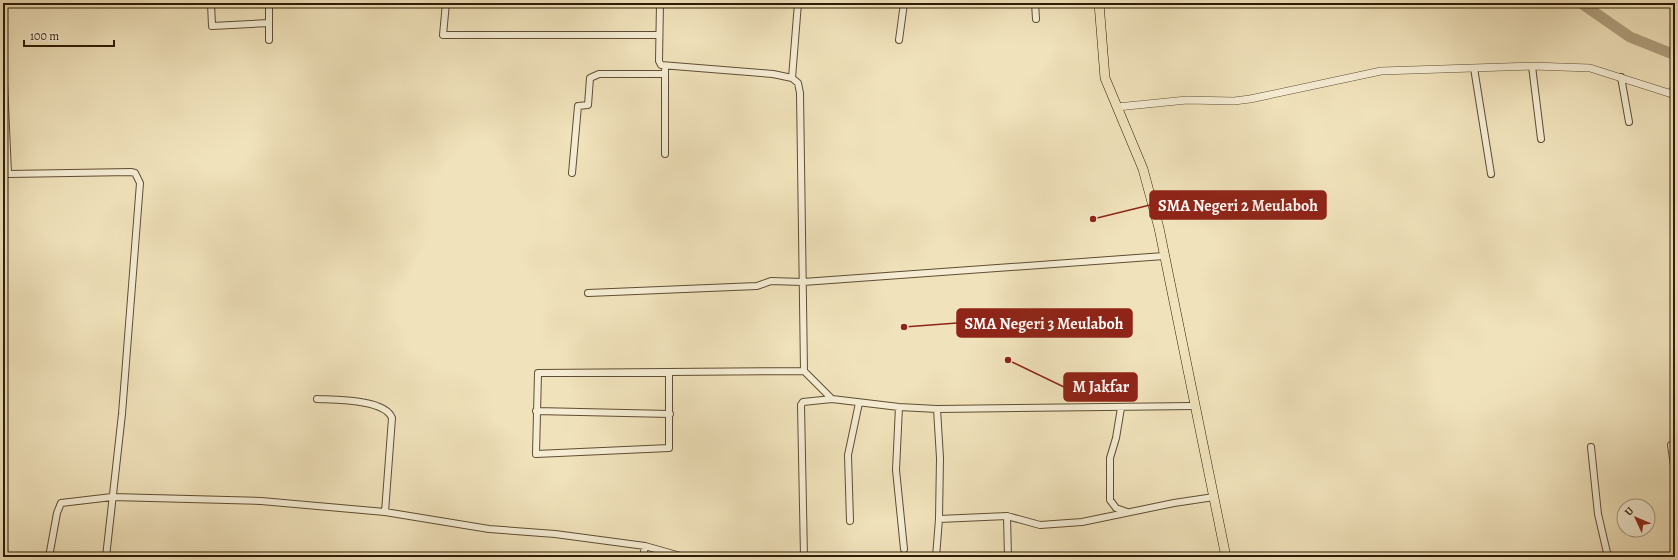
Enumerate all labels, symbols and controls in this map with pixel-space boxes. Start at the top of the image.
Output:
scale bar [24,22,114,48]
text: 100 m [30,28,59,44]
callout: SMA Negeri 2 Meulaboh [1150,191,1326,219]
text: SMA Negeri 2 Meulaboh [1158,195,1318,217]
callout: SMA Negeri 3 Meulaboh [957,309,1132,337]
text: SMA Negeri 3 Meulaboh [964,313,1124,335]
callout: M Jakfar [1064,373,1137,401]
text: M Jakfar [1073,376,1130,398]
north arrow [1616,498,1656,538]
text: U [1621,503,1638,519]

